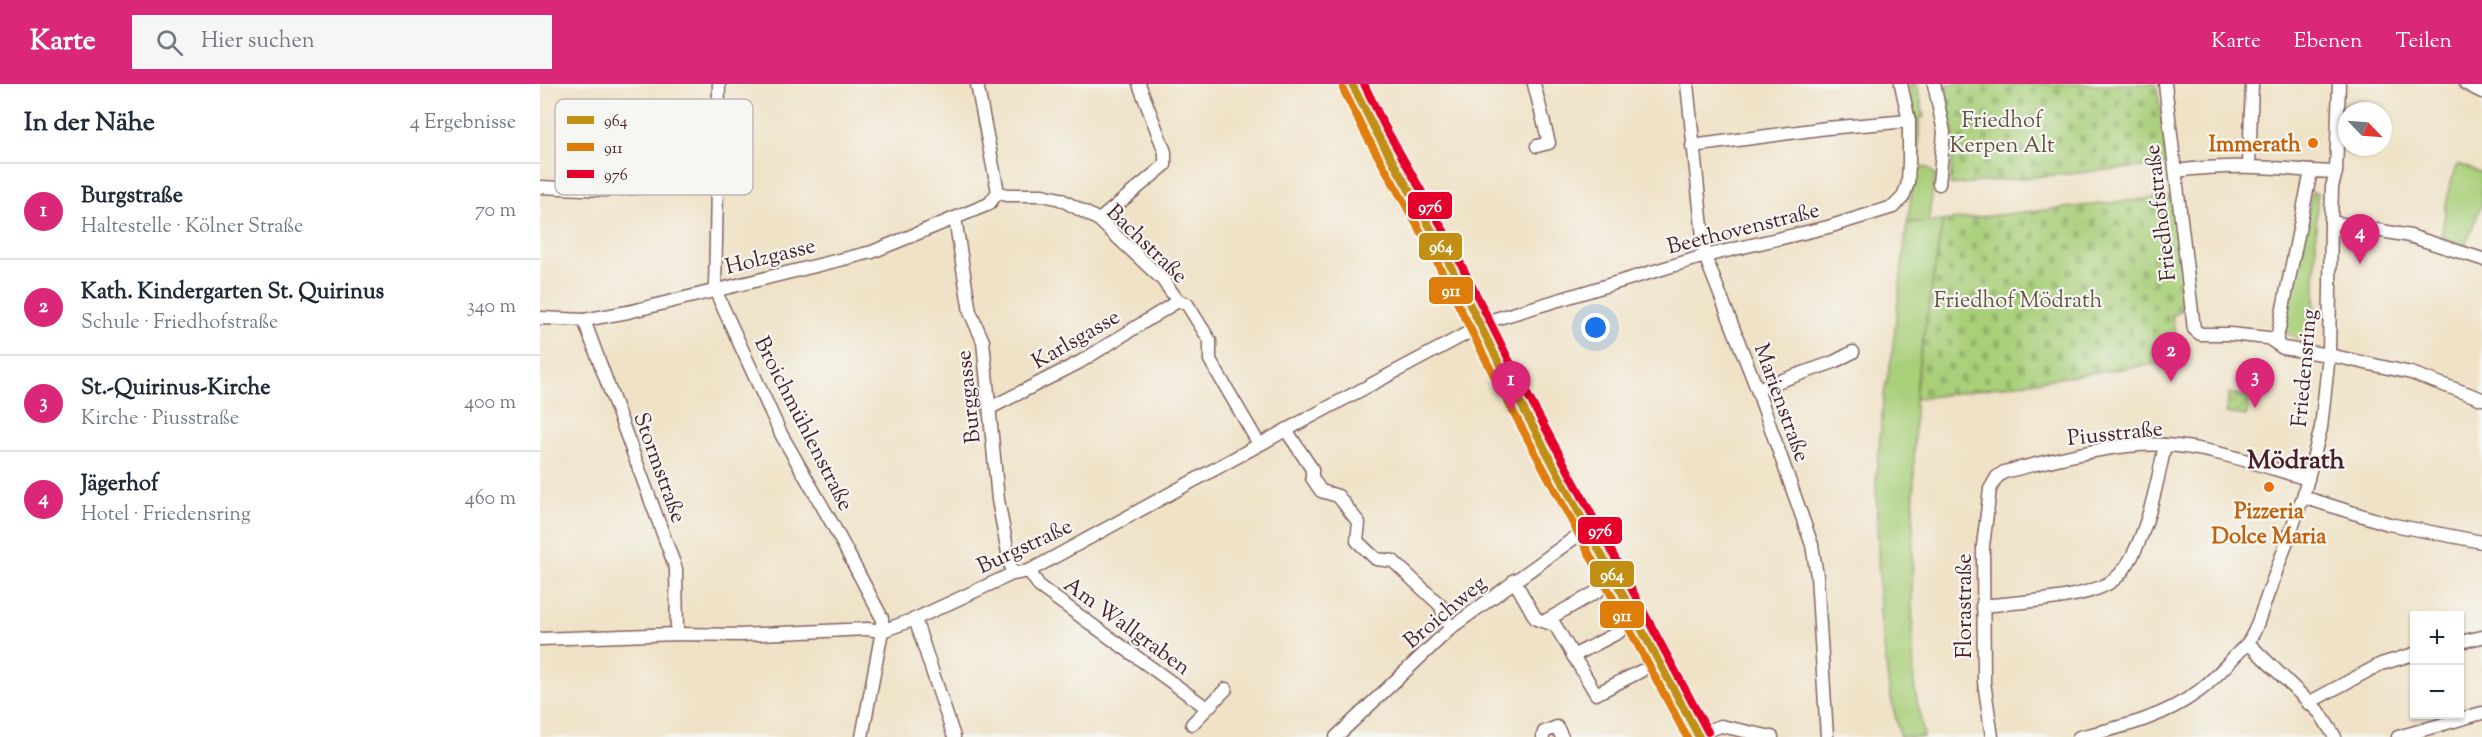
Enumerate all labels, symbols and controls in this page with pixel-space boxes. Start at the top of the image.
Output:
search box [132,15,552,69]
text: Karte [30,22,96,62]
icon: search [153,26,186,59]
text: Hier suchen [201,26,315,58]
text: Karte [2211,27,2261,57]
text: Ebenen [2294,27,2362,57]
text: Teilen [2395,27,2452,57]
legend [555,99,753,195]
north arrow [2338,102,2392,156]
text: In der Nähe [24,105,155,142]
park label: Friedhof Kerpen Alt [1950,106,2055,163]
text: 4 Ergebnisse [410,109,516,138]
text: 964 [604,111,628,134]
place label: Immerath [2209,130,2301,162]
marker: Immerath [2306,136,2320,150]
text: 911 [604,138,623,161]
street label: Friedhofstraße [2138,142,2186,283]
text: 976 [604,165,628,188]
text: Burgstraße [81,181,183,213]
line badge: 976 [1407,191,1453,220]
street label: Beethovenstraße [1664,195,1823,264]
text: 1 [40,197,47,226]
text: 70 m [475,197,516,226]
text: 976 [1418,197,1442,220]
street label: Bachstraße [1098,198,1194,292]
text: Haltestelle · Kölner Straße [81,213,303,242]
pin: 4 [2340,214,2380,264]
street label: Holzgasse [722,231,819,285]
line badge: 964 [1418,232,1463,261]
text: 964 [1429,237,1453,260]
line badge: 911 [1428,276,1474,305]
text: Kath. Kindergarten St. Quirinus [81,277,384,309]
text: 911 [1442,281,1461,304]
park label: Friedhof Mödrath [1934,286,2102,318]
text: 2 [39,293,48,322]
text: 340 m [467,293,516,322]
street label: Karlsgasse [1026,302,1127,379]
street label: Friedensring [2285,308,2327,429]
text: Schule · Friedhofstraße [81,309,278,338]
your location [1581,313,1610,342]
street label: Broichmühlenstraße [744,331,860,517]
pin: 2 [2152,332,2190,382]
street label: Marienstraße [1744,339,1816,467]
street label: Burggasse [949,348,991,445]
pin: 3 [2236,358,2274,408]
pin: 1 [1492,362,1530,411]
text: St.-Quirinus-Kirche [81,373,271,405]
text: 3 [39,389,48,418]
text: 400 m [464,389,516,418]
text: Kirche · Piusstraße [81,405,239,434]
street label: Stormstraße [623,408,693,528]
street label: Piusstraße [2066,414,2165,456]
district label: Mödrath [2247,443,2346,480]
text: Jägerhof [81,469,159,501]
marker: Pizzeria Dolce Maria [2262,480,2276,494]
text: 4 [38,485,49,514]
text: 460 m [465,485,516,514]
place label: Pizzeria Dolce Maria [2212,497,2327,554]
text: Hotel · Friedensring [81,501,251,530]
street label: Burgstraße [972,512,1078,584]
line badge: 976 [1577,516,1623,545]
text: 976 [1588,521,1612,544]
street label: Florastraße [1950,554,1982,658]
line badge: 964 [1589,560,1635,588]
text: 964 [1600,565,1624,588]
street label: Broichweg [1397,569,1495,658]
street label: Am Wallgraben [1056,570,1196,685]
line badge: 911 [1599,600,1645,629]
text: 911 [1613,606,1632,629]
map controls [2410,611,2464,719]
button: + [2410,611,2464,665]
button: − [2410,665,2464,719]

